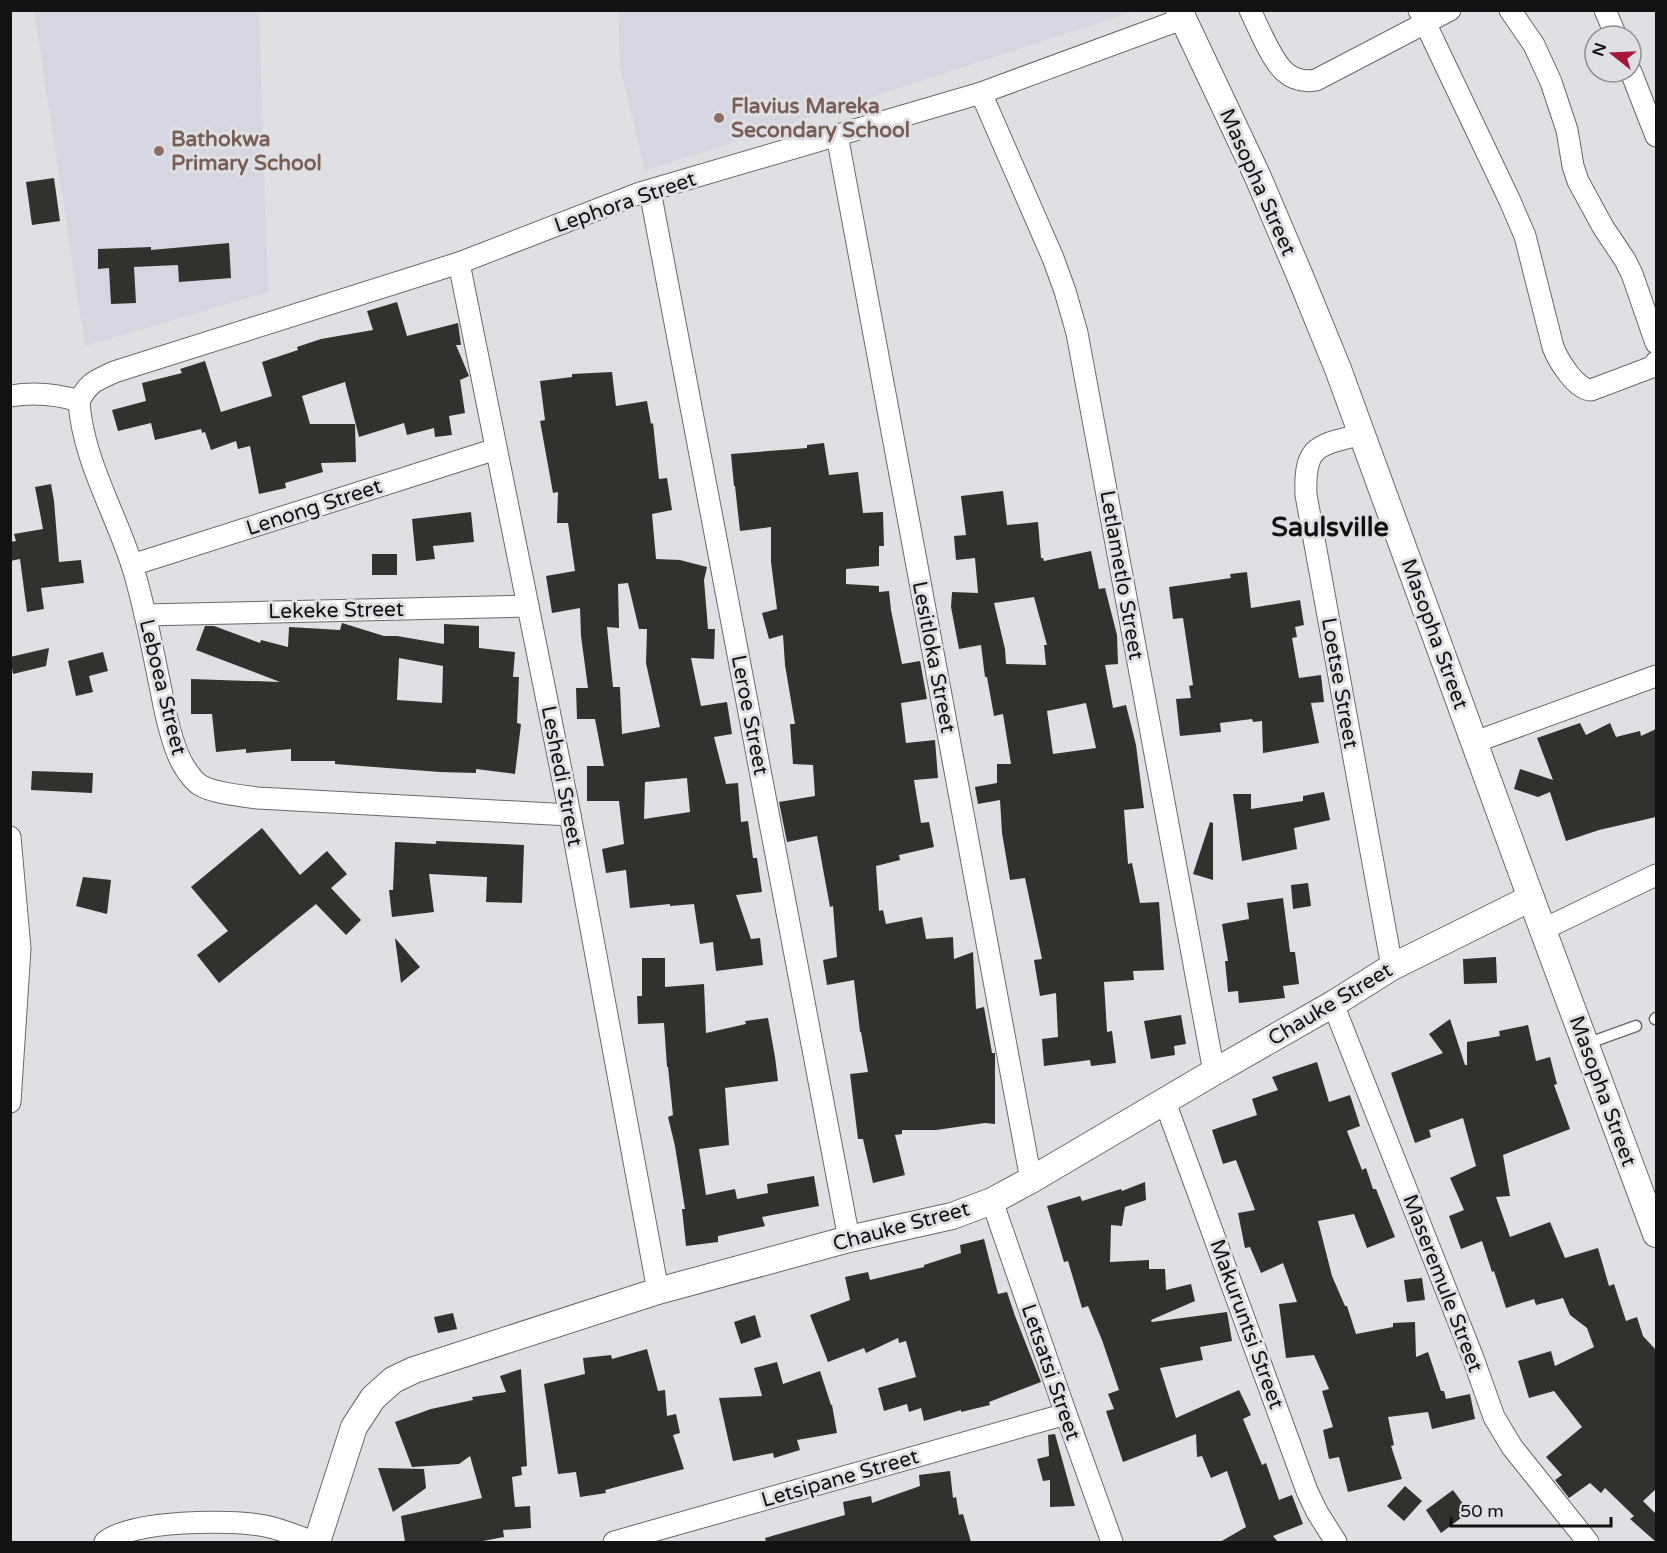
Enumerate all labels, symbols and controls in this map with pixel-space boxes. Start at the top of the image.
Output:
north arrow [1583,24,1643,84]
text: N [1588,40,1611,59]
place label: Flavius Mareka Secondary School [731,94,910,143]
street label: Masopha Street [1214,105,1301,260]
marker: Flavius Mareka Secondary School [712,111,726,125]
place label: Bathokwa Primary School [171,127,322,176]
marker: Bathokwa Primary School [152,144,166,158]
street label: Lephora Street [551,167,699,238]
street label: Lenong Street [243,474,385,541]
street label: Letlametlo Street [1094,488,1149,662]
district label: Saulsville [1271,511,1389,544]
street label: Masopha Street [1396,556,1473,713]
street label: Lesitloka Street [907,579,960,735]
street label: Lekeke Street [268,597,404,624]
street label: Loetse Street [1316,616,1363,750]
street label: Leboea Street [134,617,191,758]
street label: Leroe Street [726,653,773,777]
street label: Leshedi Street [536,704,587,849]
street label: Chauke Street [1264,958,1397,1051]
street label: Masopha Street [1564,1013,1641,1170]
street label: Maseremule Street [1397,1191,1488,1376]
street label: Chauke Street [830,1196,972,1257]
street label: Makuruntsi Street [1204,1236,1289,1412]
street label: Letsatsi Street [1016,1301,1086,1444]
street label: Letsipane Street [759,1444,922,1513]
scale bar [1451,1490,1612,1528]
text: 50 m [1460,1500,1504,1522]

